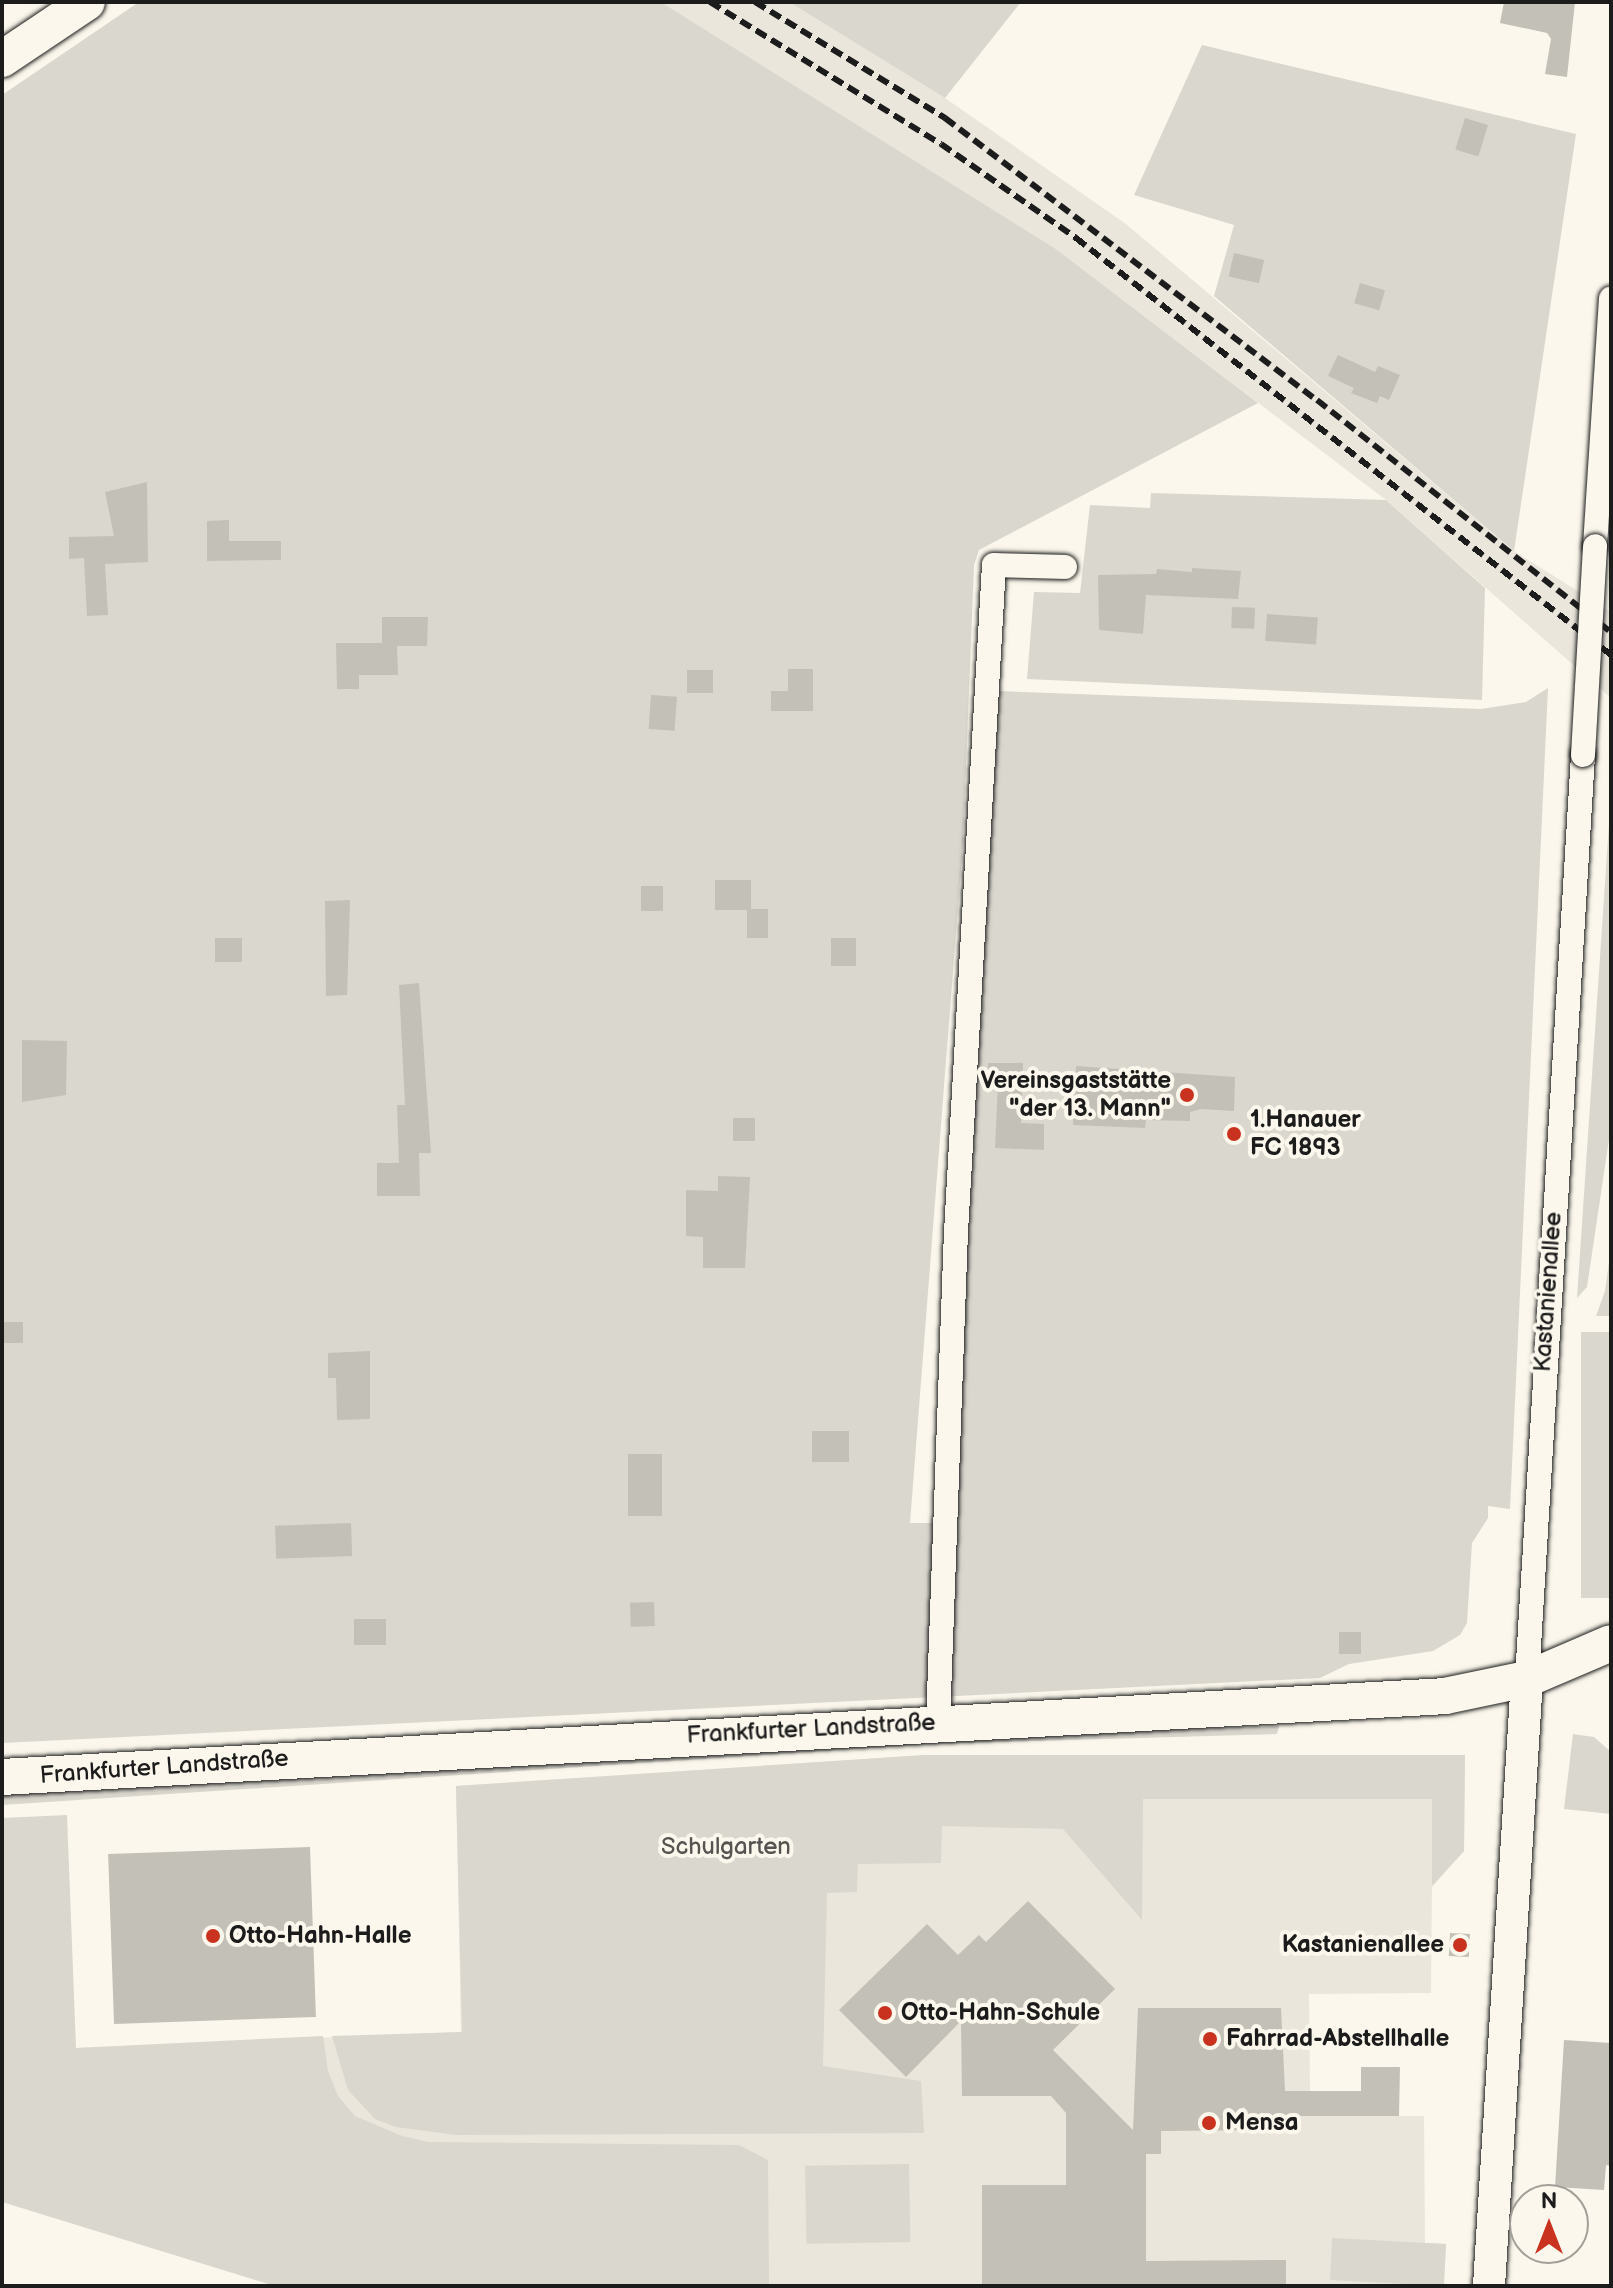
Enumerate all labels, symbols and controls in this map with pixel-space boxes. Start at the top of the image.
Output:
place label: Vereinsgaststätte "der 13. Mann" [980,1067,1171,1123]
marker: Vereinsgaststätte "der 13. Mann" [1178,1086,1196,1104]
place label: 1.Hanauer FC 1893 [1250,1106,1361,1162]
marker: 1.Hanauer FC 1893 [1225,1125,1243,1143]
street label: Kastanienallee [1528,1211,1568,1373]
street label: Frankfurter Landstraße [686,1708,936,1750]
street label: Frankfurter Landstraße [39,1744,289,1790]
park label: Schulgarten [661,1833,791,1861]
place label: Otto-Hahn-Halle [229,1922,411,1950]
marker: Otto-Hahn-Halle [204,1927,222,1945]
place label: Kastanienallee [1282,1931,1444,1959]
marker: Kastanienallee [1451,1936,1469,1954]
place label: Otto-Hahn-Schule [901,1999,1100,2027]
marker: Otto-Hahn-Schule [876,2004,894,2022]
place label: Fahrrad-Abstellhalle [1226,2025,1449,2053]
marker: Fahrrad-Abstellhalle [1201,2030,1219,2048]
place label: Mensa [1225,2109,1298,2137]
marker: Mensa [1200,2114,1218,2132]
north arrow [1509,2184,1589,2264]
text: N [1541,2188,1557,2215]

